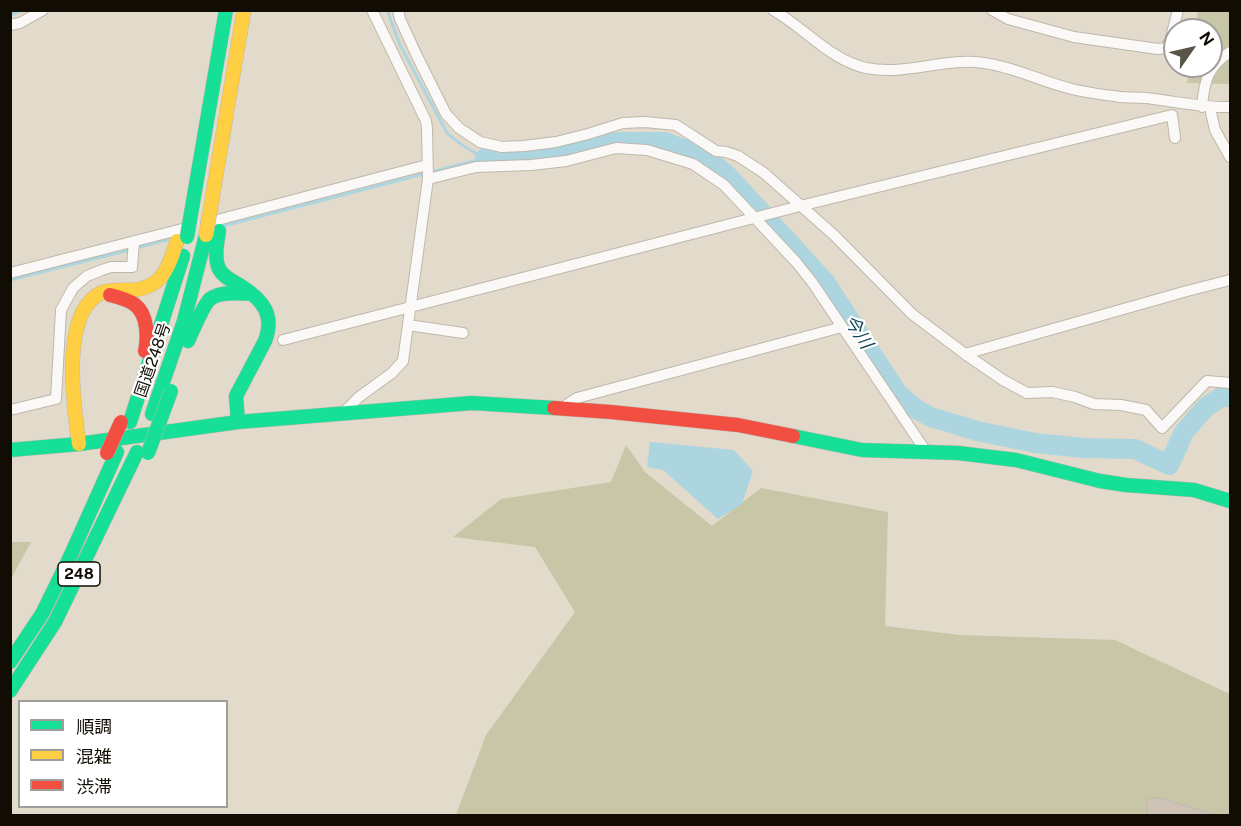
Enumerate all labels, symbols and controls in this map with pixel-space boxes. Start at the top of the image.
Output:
north arrow [1163,18,1223,78]
text: N [1195,28,1218,49]
water label: 今川 [839,311,877,353]
street label: 国道248号 [131,320,175,400]
road number: 248 [58,562,100,586]
legend [18,700,228,808]
text: 順調 [76,716,112,737]
text: 混雑 [76,746,112,767]
text: 渋滞 [76,776,112,797]

